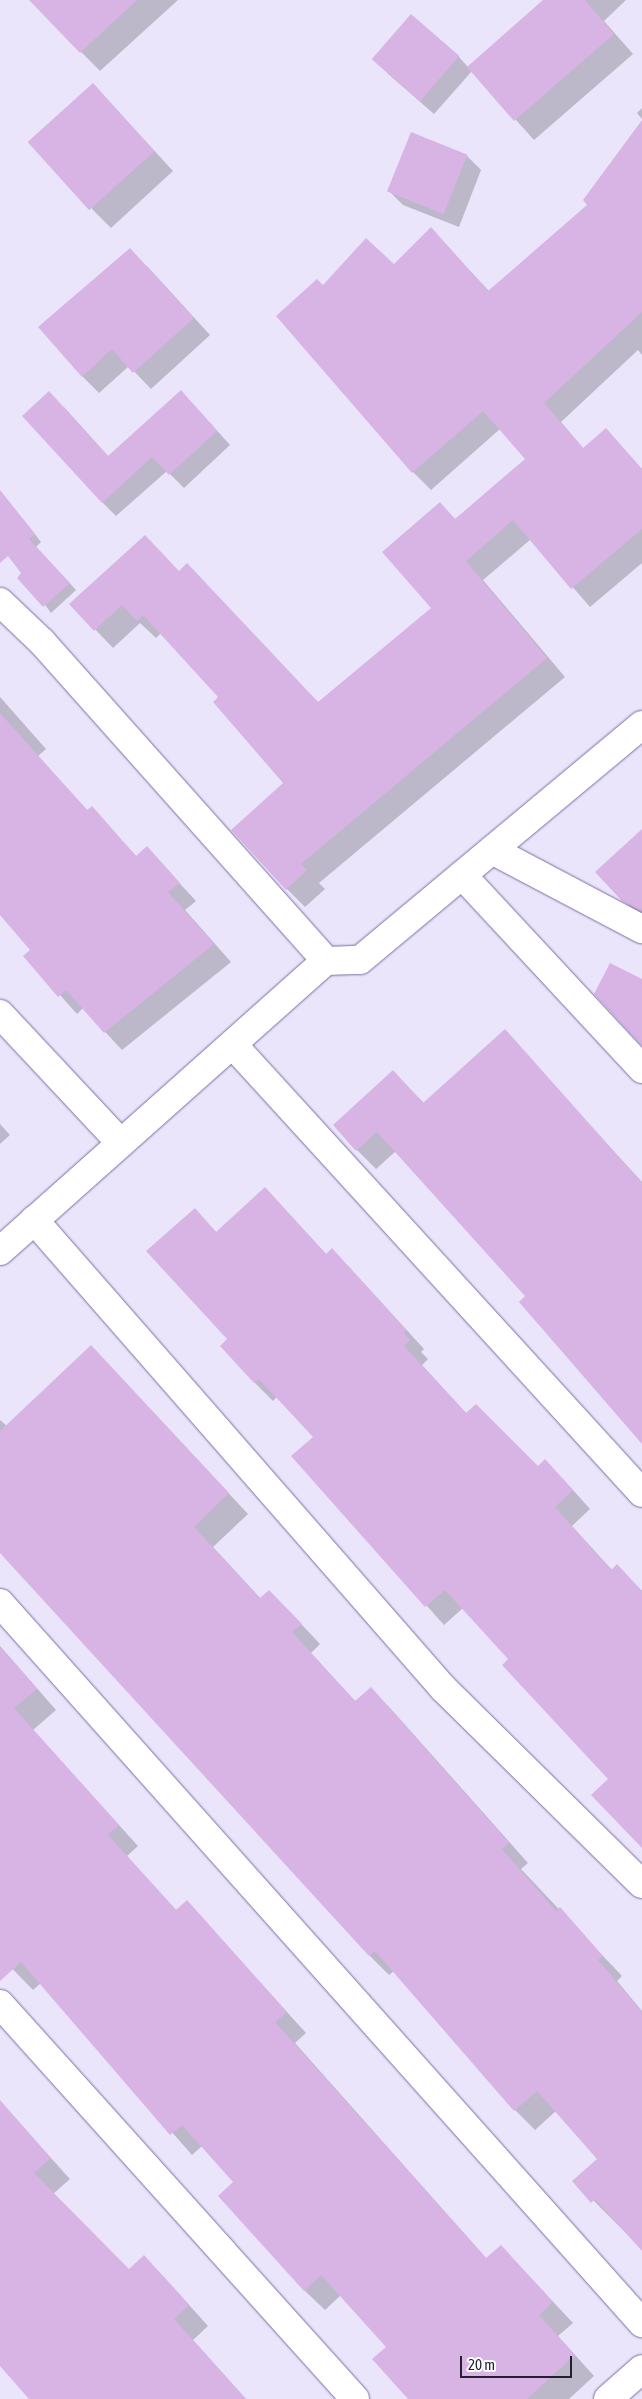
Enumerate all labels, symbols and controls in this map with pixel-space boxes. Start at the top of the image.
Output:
scale bar [462,2346,574,2378]
text: 20 m [468,2356,495,2373]

